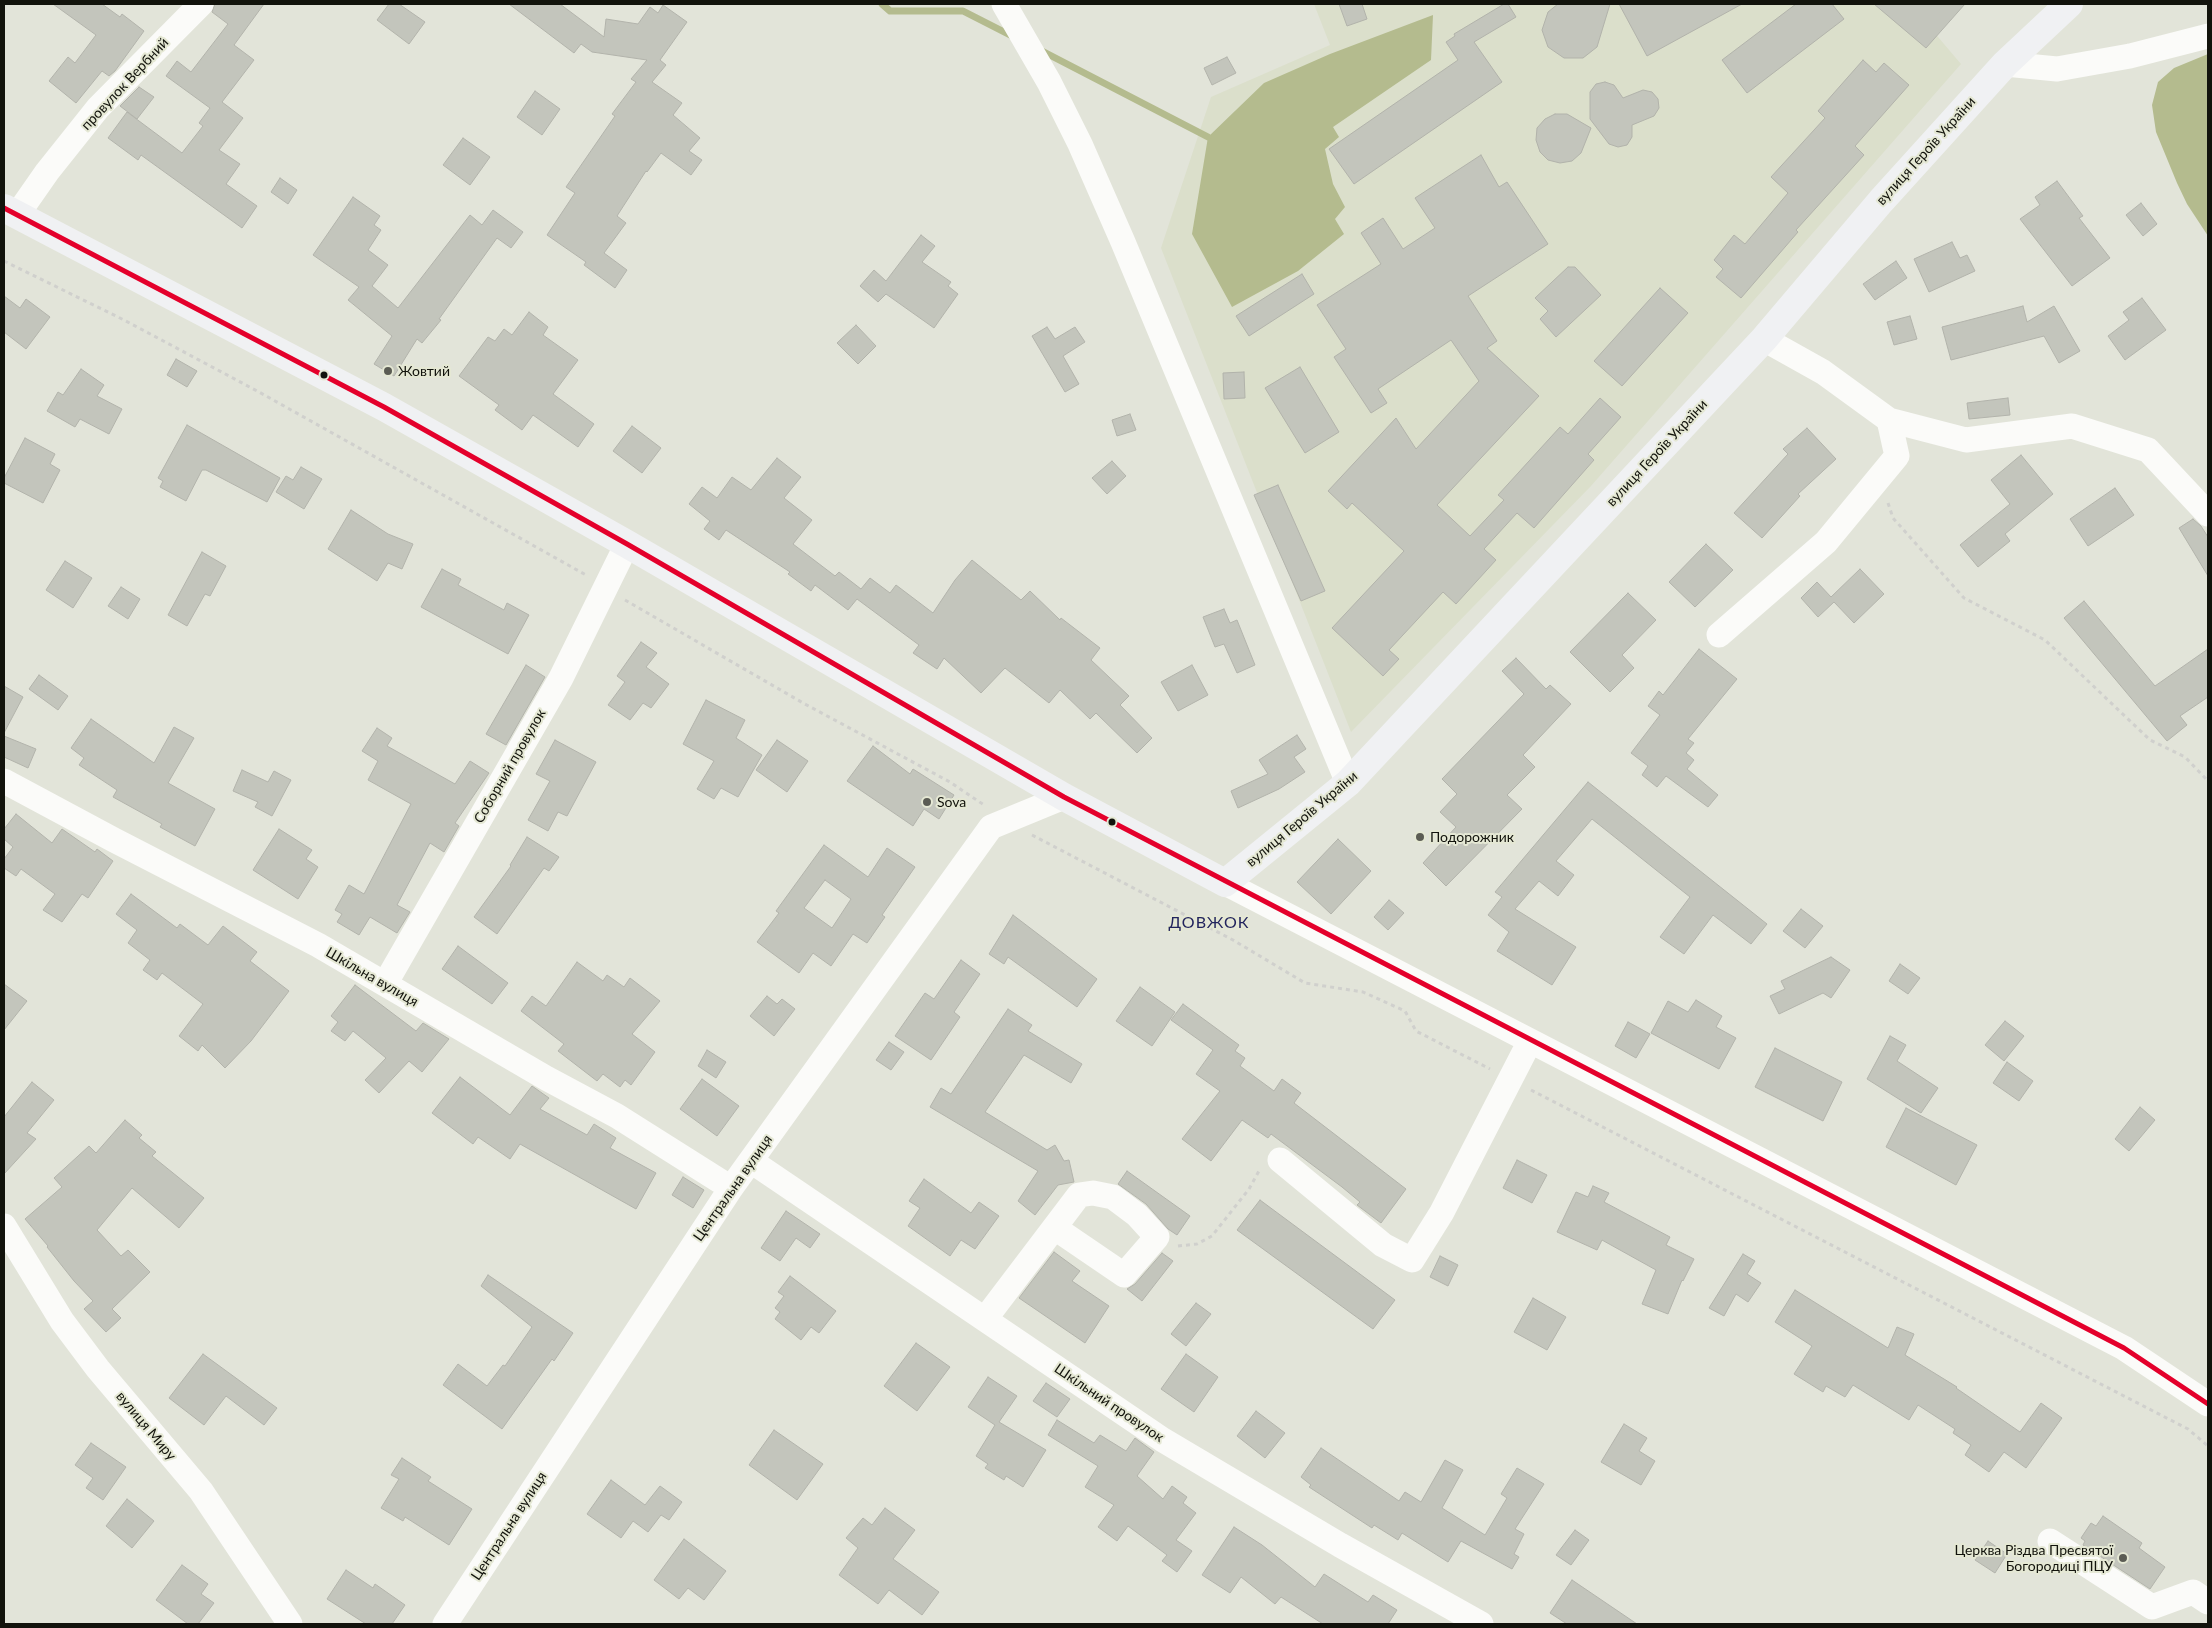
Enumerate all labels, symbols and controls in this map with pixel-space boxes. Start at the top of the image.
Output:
street label: провулок Вербний [78,34,172,134]
street label: вулиця Героїв України [1873,93,1979,209]
place label: Жовтий [398,363,450,379]
marker: Жовтий [382,365,394,377]
unlabelled marker [319,370,329,380]
street label: вулиця Героїв України [1603,396,1711,510]
street label: Соборний провулок [470,706,550,826]
street label: вулиця Героїв України [1243,768,1361,870]
place label: Sova [937,794,966,810]
marker: Sova [921,796,933,808]
unlabelled marker [1107,817,1117,827]
place label: Подорожник [1430,829,1514,845]
marker: Подорожник [1414,831,1426,843]
district label: ДОВЖОК [1168,913,1250,933]
street label: Шкільна вулиця [323,944,421,1010]
street label: Центральна вулиця [690,1132,776,1244]
street label: Шкільний провулок [1051,1360,1167,1446]
street label: вулиця Миру [112,1388,180,1464]
street label: Центральна вулиця [468,1469,550,1583]
place label: Церква Різдва Пресвятої Богородиці ПЦУ [1954,1542,2113,1574]
marker: Церква Різдва Пресвятої Богородиці ПЦУ [2117,1552,2129,1564]

